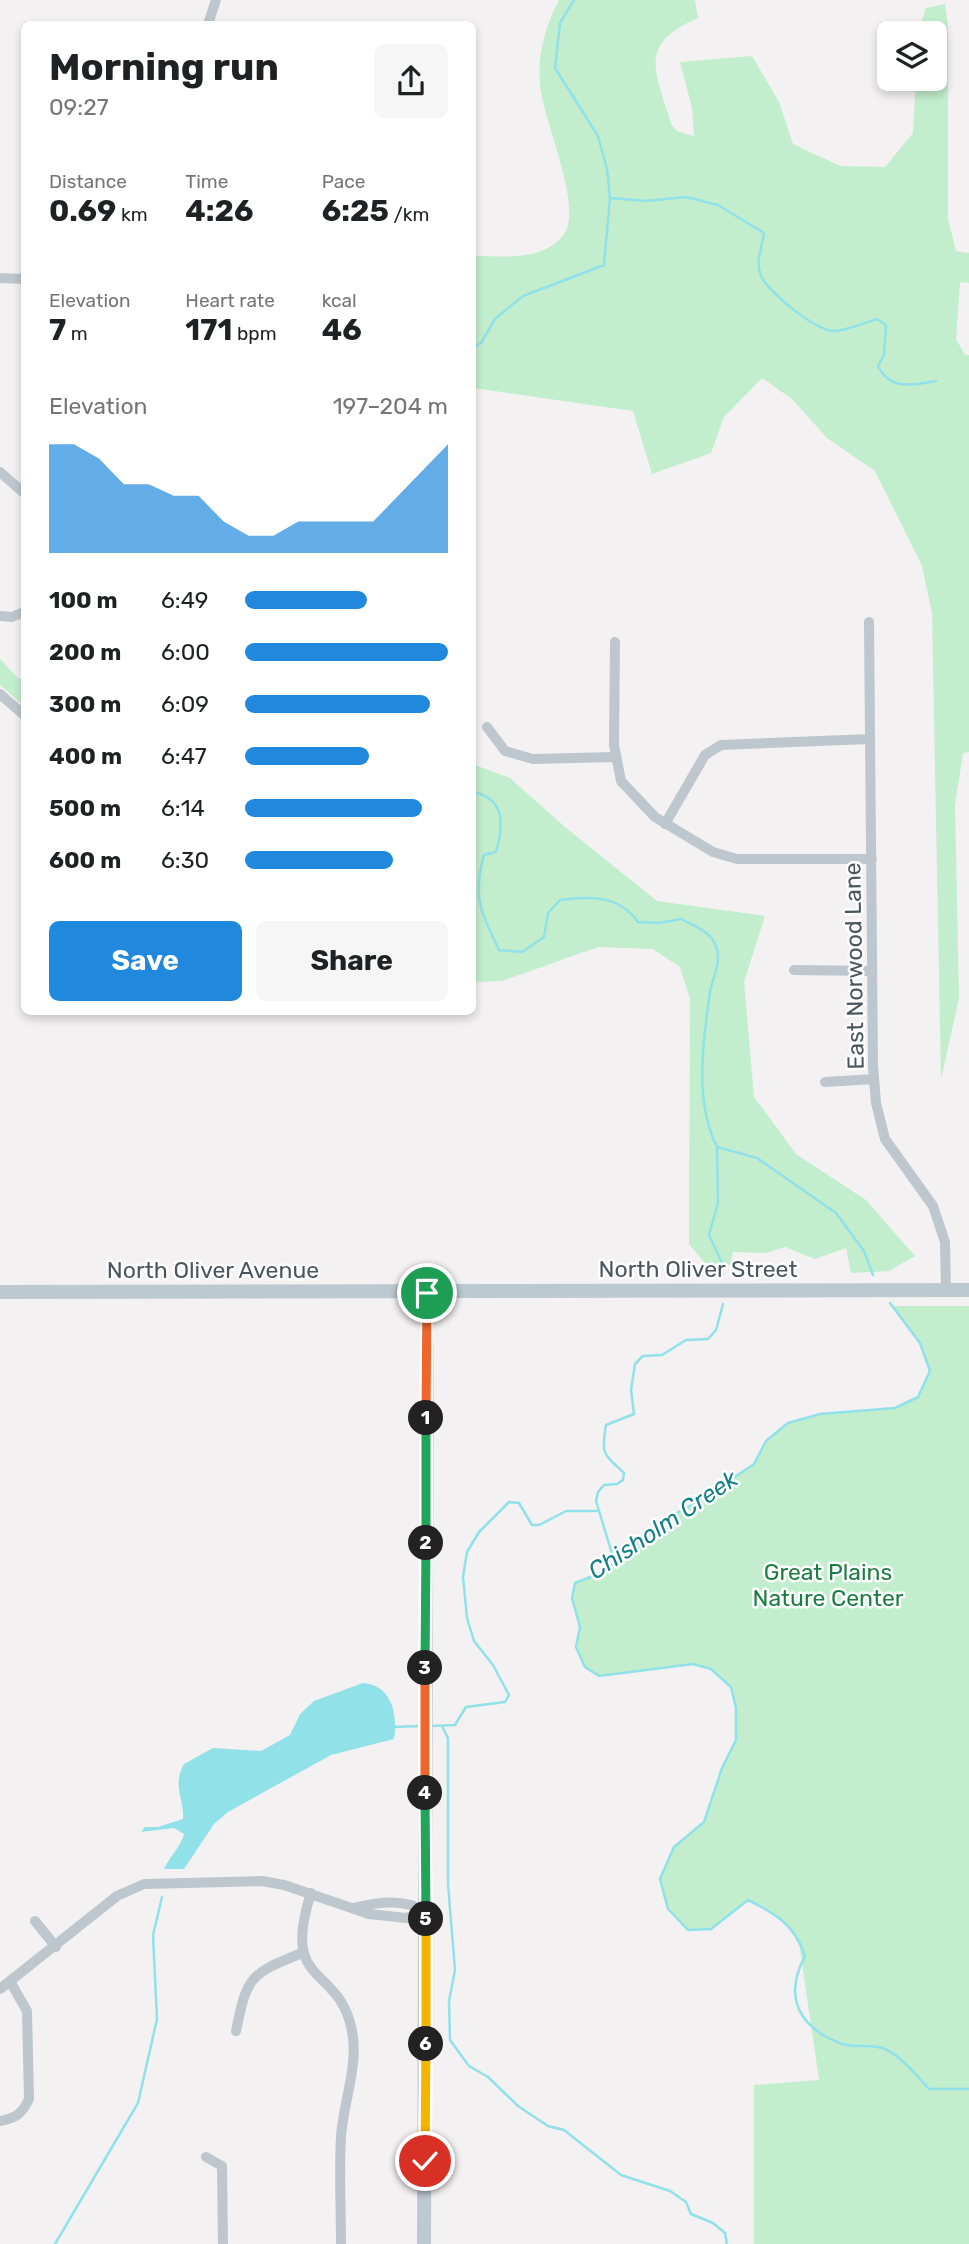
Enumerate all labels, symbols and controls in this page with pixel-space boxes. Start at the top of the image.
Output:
map controls [877,21,947,91]
button: layers [877,21,947,91]
text: Morning run [49,44,279,90]
button: share [374,44,448,118]
text: 09:27 [49,93,108,121]
text: Distance [49,170,127,193]
text: Time [185,170,228,193]
text: Pace [322,170,365,193]
text: 0.69 [49,193,116,229]
text: 4:26 [185,193,254,229]
text: 6:25 [322,193,389,229]
text: km [116,203,148,226]
text: /km [389,203,429,226]
text: Elevation [49,289,130,312]
text: Heart rate [185,289,275,312]
text: kcal [322,289,357,312]
text: 7 [49,312,66,348]
text: 171 [185,312,232,348]
text: 46 [322,312,362,348]
text: m [66,322,88,345]
text: bpm [232,322,277,345]
text: Elevation [49,392,148,420]
text: 197–204 m [333,392,448,420]
text: 100 m [49,586,118,614]
text: 6:49 [161,586,209,614]
text: 200 m [49,638,121,666]
text: 6:00 [161,638,210,666]
text: 300 m [49,690,121,718]
text: 6:09 [161,690,209,718]
text: 400 m [49,742,122,770]
text: 6:47 [161,742,206,770]
text: 500 m [49,794,121,822]
text: 6:14 [161,794,205,822]
text: 600 m [49,846,121,874]
text: 6:30 [161,846,209,874]
street label: East Norwood Lane [838,862,870,1070]
button: Save [49,921,242,1001]
button: Share [256,921,448,1001]
street label: North Oliver Street [599,1255,797,1283]
street label: North Oliver Avenue [107,1256,319,1284]
pin [397,1263,457,1323]
icon: arrive [408,1274,446,1312]
pin: 1 [408,1400,444,1436]
text: 1 [421,1406,430,1429]
water label: Chisholm Creek [583,1464,744,1585]
pin: 2 [408,1526,444,1560]
text: 2 [419,1531,432,1554]
park label: Great Plains Nature Center [752,1558,904,1612]
pin: 3 [408,1650,442,1686]
text: 3 [418,1656,431,1679]
pin: 4 [408,1776,442,1811]
text: 4 [418,1781,431,1804]
pin: 5 [408,1902,444,1937]
text: 5 [419,1907,432,1930]
pin: 6 [408,2026,444,2062]
text: 6 [419,2032,432,2055]
pin [395,2131,455,2191]
icon: check [406,2142,444,2180]

